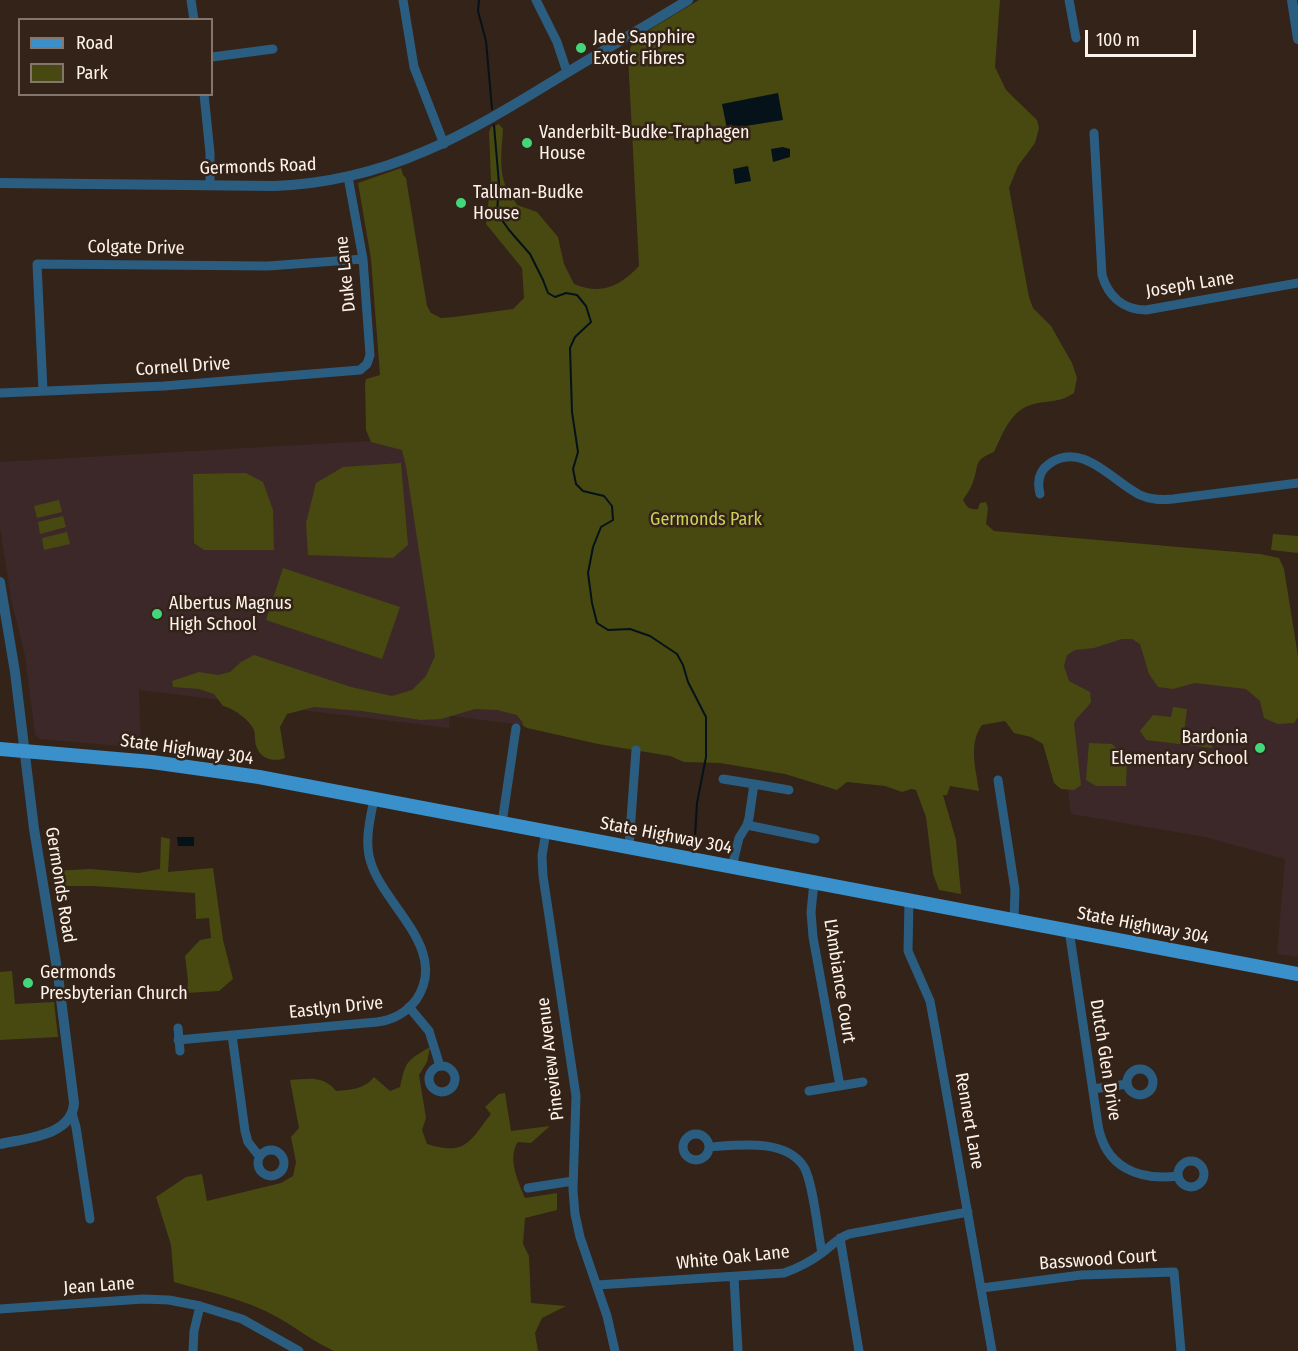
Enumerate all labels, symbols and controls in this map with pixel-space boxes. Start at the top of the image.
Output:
legend [18,18,213,96]
scale bar [1088,18,1199,56]
place label: Jade Sapphire Exotic Fibres [593,27,695,70]
text: 100 m [1096,29,1140,51]
text: Road [76,32,113,54]
marker: Jade Sapphire Exotic Fibres [574,41,588,55]
text: Park [76,62,108,84]
place label: Vanderbilt-Budke-Traphagen House [539,122,750,164]
marker: Vanderbilt-Budke-Traphagen House [520,136,534,150]
street label: Germonds Road [199,154,317,180]
place label: Tallman-Budke House [473,182,583,224]
marker: Tallman-Budke House [454,196,468,210]
street label: Duke Lane [331,235,361,313]
street label: Colgate Drive [87,236,185,260]
street label: Joseph Lane [1144,267,1236,303]
street label: Cornell Drive [135,353,231,381]
park label: Germonds Park [650,509,762,531]
place label: Albertus Magnus High School [169,593,292,636]
marker: Albertus Magnus High School [150,607,164,621]
place label: Bardonia Elementary School [1111,727,1248,770]
street label: State Highway 304 [119,730,255,770]
marker: Bardonia Elementary School [1253,741,1267,755]
street label: State Highway 304 [598,813,734,859]
street label: Germonds Road [40,825,80,945]
street label: State Highway 304 [1075,903,1211,949]
street label: L'Ambiance Court [819,917,859,1045]
place label: Germonds Presbyterian Church [40,962,188,1004]
marker: Germonds Presbyterian Church [21,976,35,990]
street label: Eastlyn Drive [288,992,384,1024]
street label: Pineview Avenue [533,996,569,1122]
street label: Dutch Glen Drive [1085,998,1125,1122]
street label: Rennert Lane [950,1071,988,1171]
street label: White Oak Lane [675,1241,791,1275]
street label: Basswood Court [1038,1245,1158,1275]
street label: Jean Lane [63,1273,135,1299]

